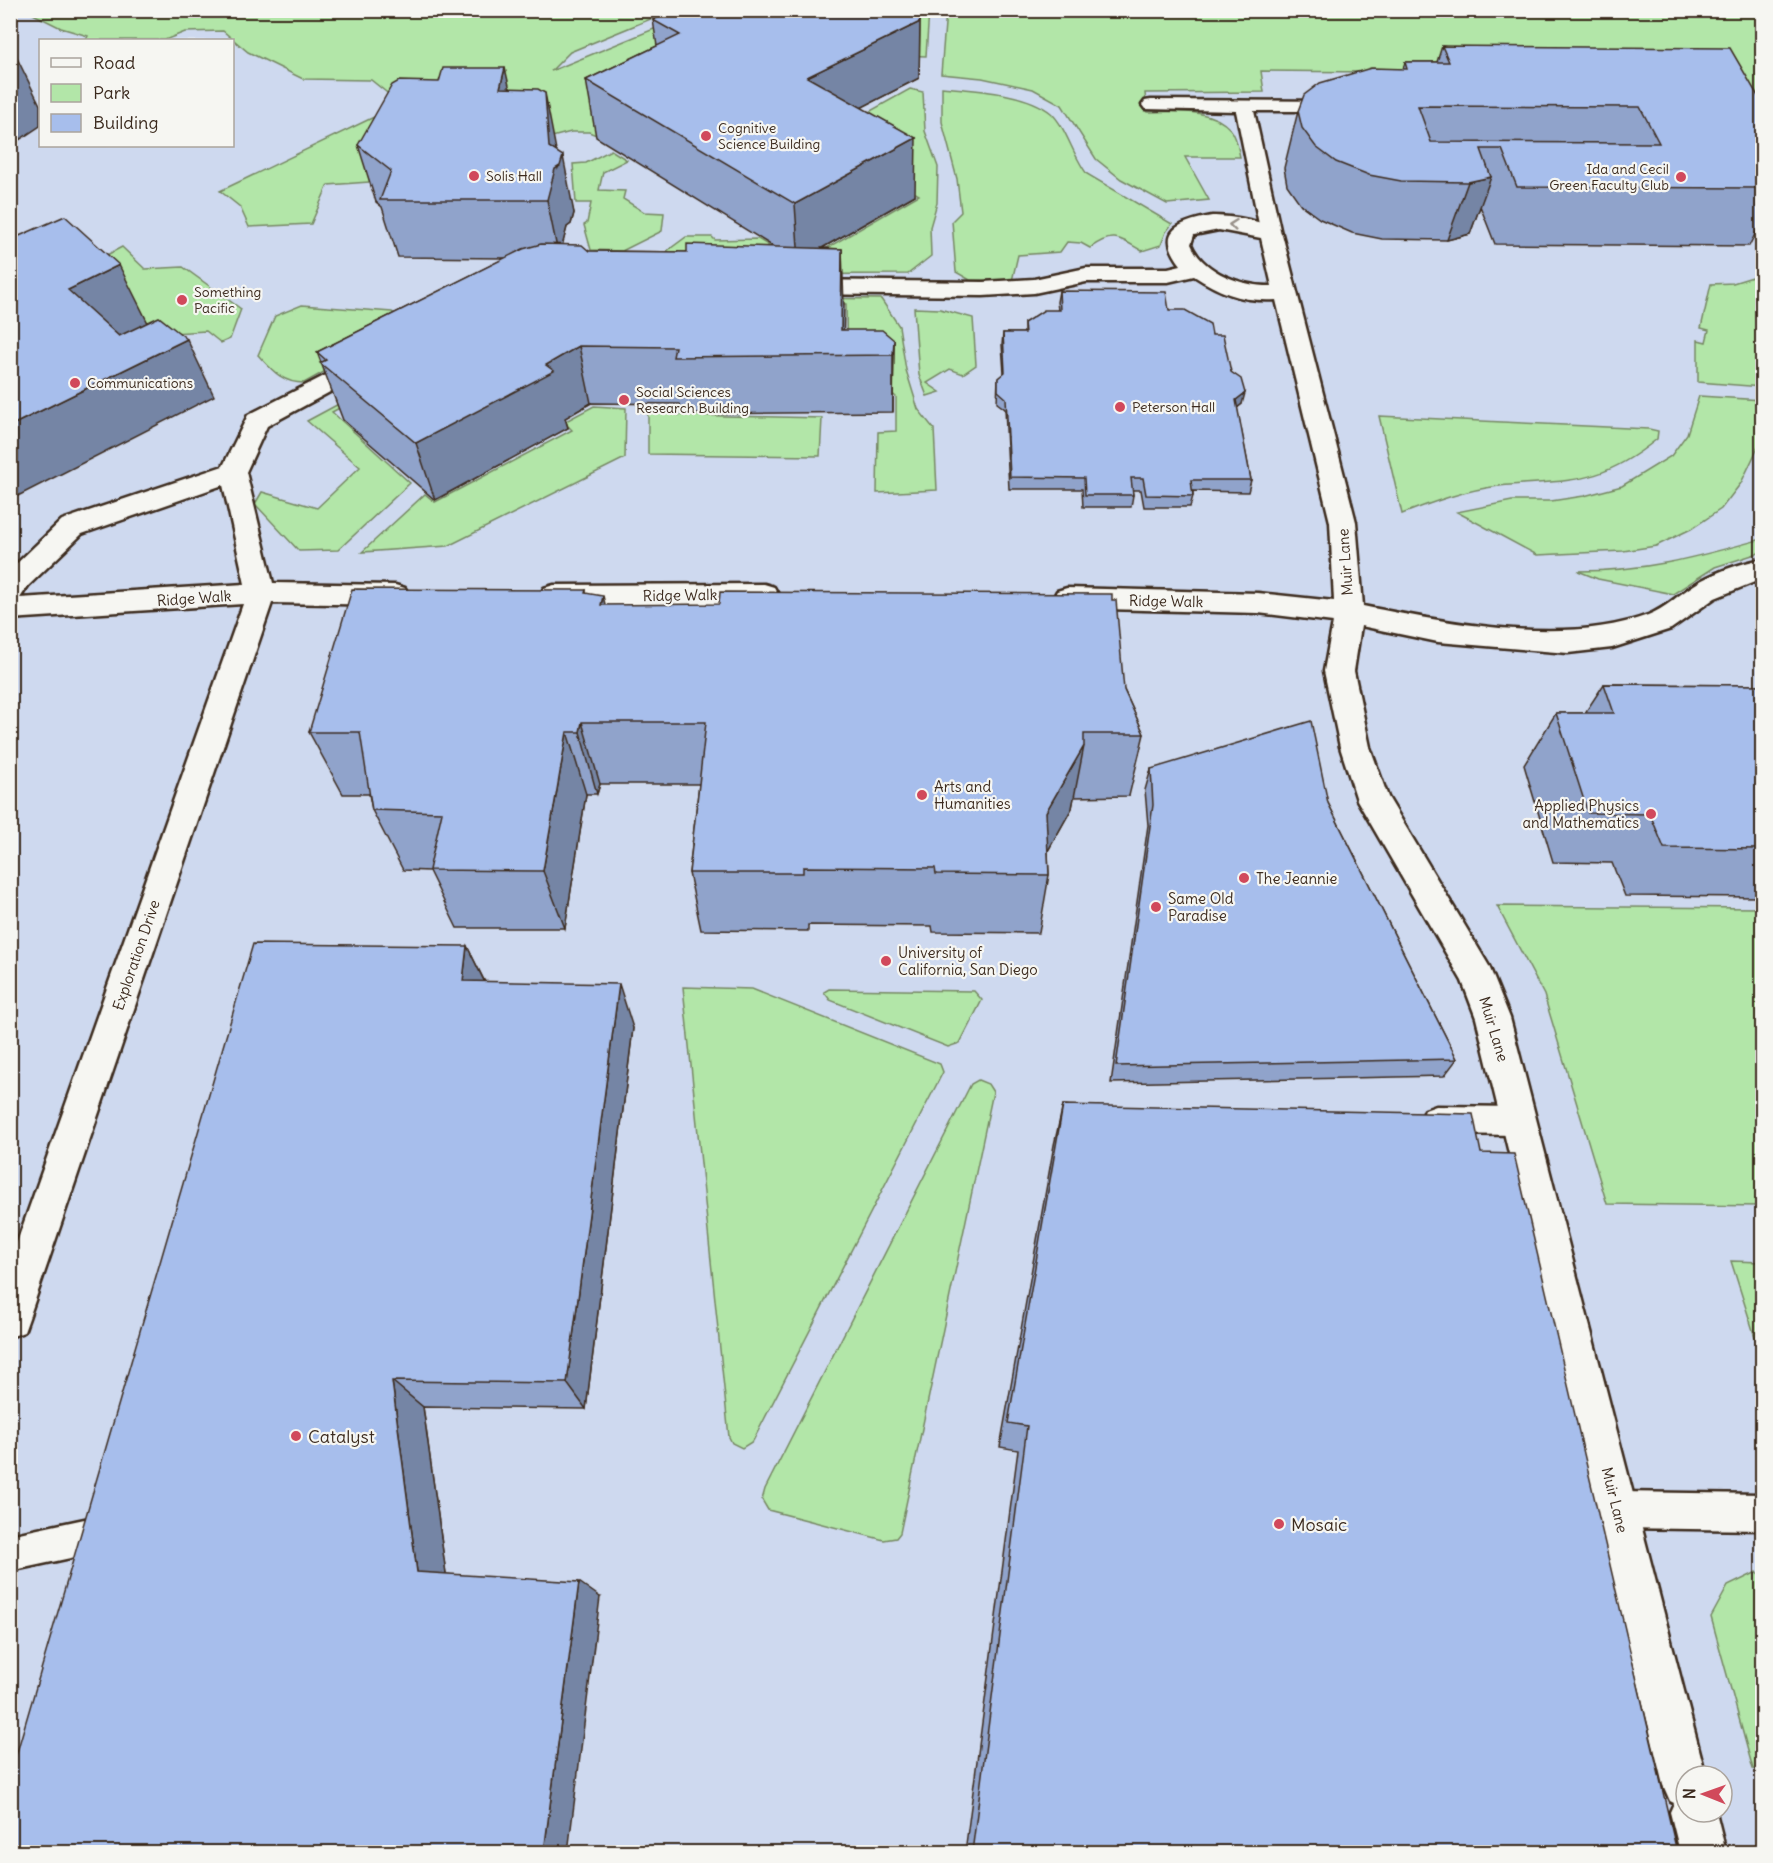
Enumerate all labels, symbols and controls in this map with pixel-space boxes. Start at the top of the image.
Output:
legend [39,39,234,147]
text: Road [93,51,136,74]
text: Park [93,81,130,104]
text: Building [93,111,158,134]
place label: Cognitive Science Building [718,119,820,153]
marker: Cognitive Science Building [699,129,713,143]
place label: Ida and Cecil Green Faculty Club [1549,160,1669,194]
place label: Solis Hall [486,167,542,185]
marker: Solis Hall [467,169,481,183]
marker: Ida and Cecil Green Faculty Club [1674,170,1688,184]
one-way arrow [1228,219,1238,232]
place label: Something Pacific [194,283,261,317]
marker: Something Pacific [175,293,189,307]
place label: Communications [87,374,193,392]
marker: Communications [68,376,82,390]
place label: Social Sciences Research Building [636,383,749,417]
marker: Social Sciences Research Building [617,393,631,407]
place label: Peterson Hall [1132,398,1215,416]
marker: Peterson Hall [1113,400,1127,414]
street label: Muir Lane [1333,528,1357,596]
street label: Ridge Walk [643,585,718,605]
street label: Ridge Walk [156,586,232,610]
street label: Ridge Walk [1129,591,1204,611]
place label: Arts and Humanities [934,777,1011,813]
marker: Arts and Humanities [915,788,929,802]
place label: Applied Physics and Mathematics [1522,796,1639,832]
marker: Applied Physics and Mathematics [1644,807,1658,821]
place label: The Jeannie [1256,869,1337,888]
marker: The Jeannie [1237,871,1251,885]
place label: Same Old Paradise [1168,889,1234,925]
street label: Exploration Drive [108,897,164,1013]
marker: Same Old Paradise [1149,900,1163,914]
place label: University of California, San Diego [898,943,1038,979]
marker: University of California, San Diego [879,954,893,968]
street label: Muir Lane [1475,994,1513,1064]
place label: Catalyst [308,1425,375,1448]
marker: Catalyst [289,1429,303,1443]
street label: Muir Lane [1598,1465,1632,1535]
place label: Mosaic [1291,1513,1347,1536]
marker: Mosaic [1272,1517,1286,1531]
north arrow [1674,1764,1734,1824]
text: N [1679,1788,1699,1799]

